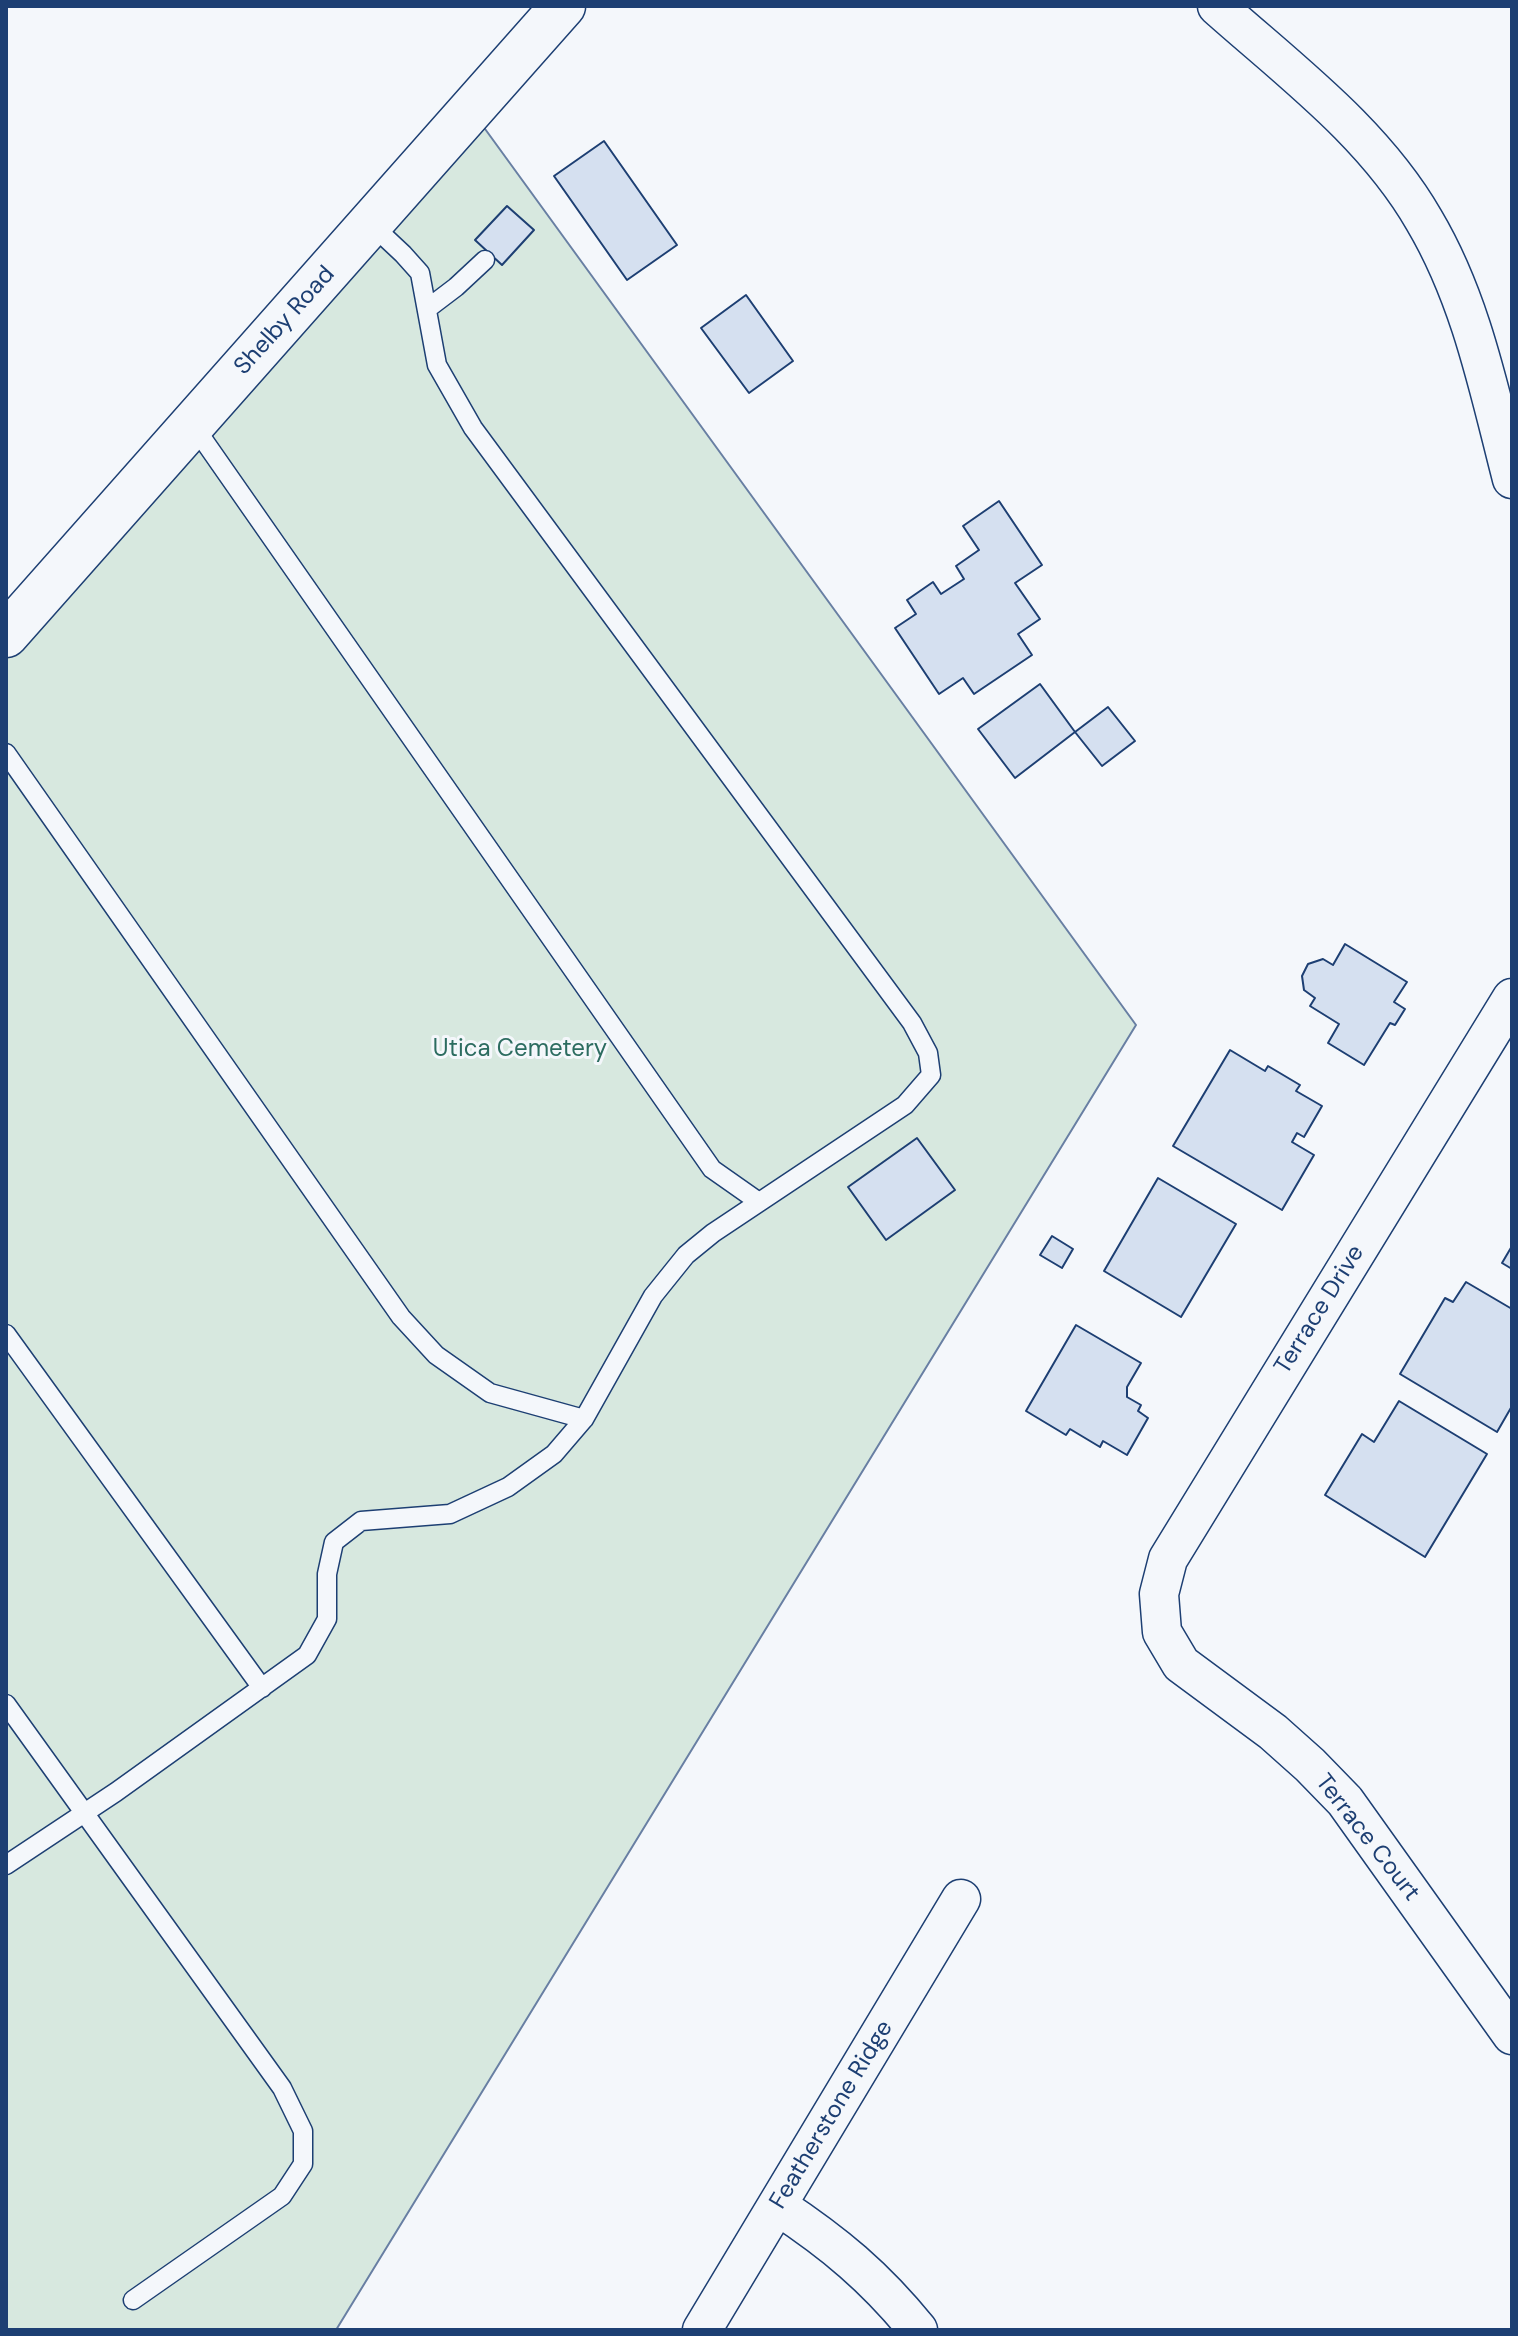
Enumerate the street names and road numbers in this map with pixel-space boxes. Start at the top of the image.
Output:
street label: Shelby Road [229,261,341,381]
street label: Terrace Drive [1269,1240,1371,1380]
street label: Terrace Court [1309,1769,1425,1907]
street label: Featherstone Ridge [764,2016,900,2214]

